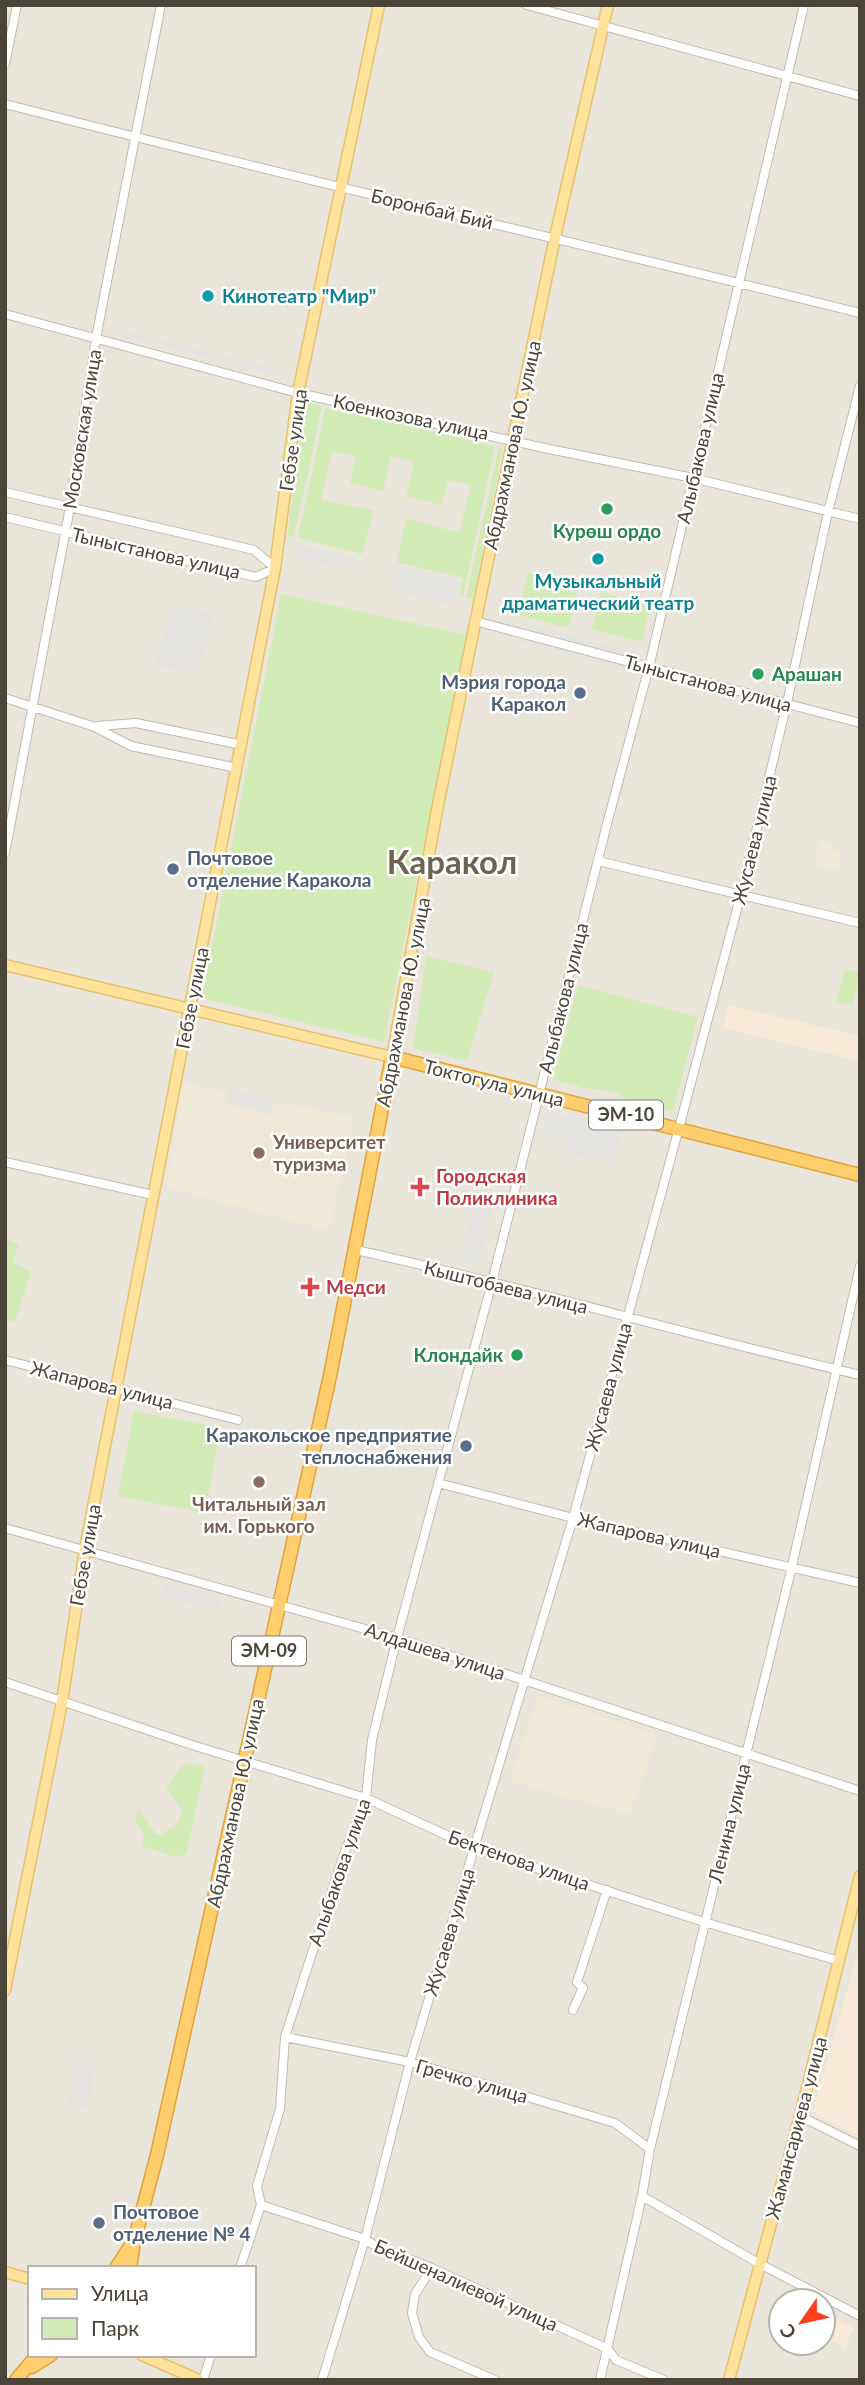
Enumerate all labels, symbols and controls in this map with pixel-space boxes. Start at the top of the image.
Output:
street label: Боронбай Бий [369,183,495,234]
place label: Кинотеатр "Мир" [222,284,376,307]
marker: Кинотеатр "Мир" [200,288,216,304]
street label: Абдрахманова Ю. улица [478,338,545,552]
street label: Московская улица [58,347,105,510]
street label: Алыбакова улица [671,370,728,526]
street label: Гебзе улица [274,387,311,493]
street label: Коенкозова улица [331,389,491,444]
marker: Курөш ордо [599,501,615,517]
place label: Курөш ордо [553,519,661,542]
street label: Тыныстанова улица [70,522,243,583]
marker: Музыкальный драматический театр [590,551,606,567]
place label: Музыкальный драматический театр [502,569,694,614]
street label: Тыныстанова улица [622,649,794,716]
place label: Арашан [771,662,842,685]
marker: Арашан [750,666,766,682]
place label: Мэрия города Каракол [441,670,566,715]
marker: Мэрия города Каракол [572,685,588,701]
street label: Жусаева улица [726,773,781,907]
district label: Каракол [387,841,517,881]
place label: Почтовое отделение Каракола [187,846,371,891]
marker: Почтовое отделение Каракола [165,861,181,877]
street label: Абдрахманова Ю. улица [371,895,434,1109]
street label: Алыбакова улица [533,920,592,1075]
street label: Гебзе улица [170,945,213,1051]
street label: Токтогула улица [422,1054,567,1111]
road number: ЭМ-10 [589,1100,663,1130]
place label: Университет туризма [272,1130,386,1175]
marker: Университет туризма [251,1145,267,1161]
place label: Городская Поликлиника [436,1164,558,1209]
marker: Городская Поликлиника [410,1177,430,1197]
street label: Кыштобаева улица [422,1255,590,1318]
place label: Медси [326,1275,386,1298]
marker: Медси [300,1277,320,1297]
street label: Жусаева улица [579,1320,636,1454]
place label: Клондайк [414,1343,504,1366]
marker: Клондайк [509,1347,525,1363]
street label: Жапарова улица [28,1356,176,1413]
place label: Каракольское предприятие теплоснабжения [206,1423,452,1468]
marker: Каракольское предприятие теплоснабжения [458,1438,474,1454]
marker: Читальный зал им. Горького [251,1474,267,1490]
place label: Читальный зал им. Горького [192,1492,326,1537]
street label: Гебзе улица [64,1502,105,1608]
street label: Жапарова улица [575,1507,723,1562]
street label: Алдашева улица [362,1617,508,1684]
road number: ЭМ-09 [232,1636,306,1666]
street label: Абдрахманова Ю. улица [201,1696,268,1910]
street label: Ленина улица [702,1761,754,1886]
street label: Алыбакова улица [303,1795,375,1949]
street label: Бектенова улица [445,1825,593,1894]
street label: Жусаева улица [418,1865,479,1999]
street label: Жамансариева улица [760,2034,831,2222]
street label: Гречко улица [413,2054,531,2107]
place label: Почтовое отделение № 4 [113,2200,251,2245]
marker: Почтовое отделение № 4 [91,2215,107,2231]
street label: Бейшеналиевой улица [371,2234,562,2335]
legend [28,2266,256,2357]
text: Улица [91,2280,149,2305]
north arrow [767,2287,837,2357]
text: Парк [91,2315,139,2340]
text: С [774,2320,801,2343]

